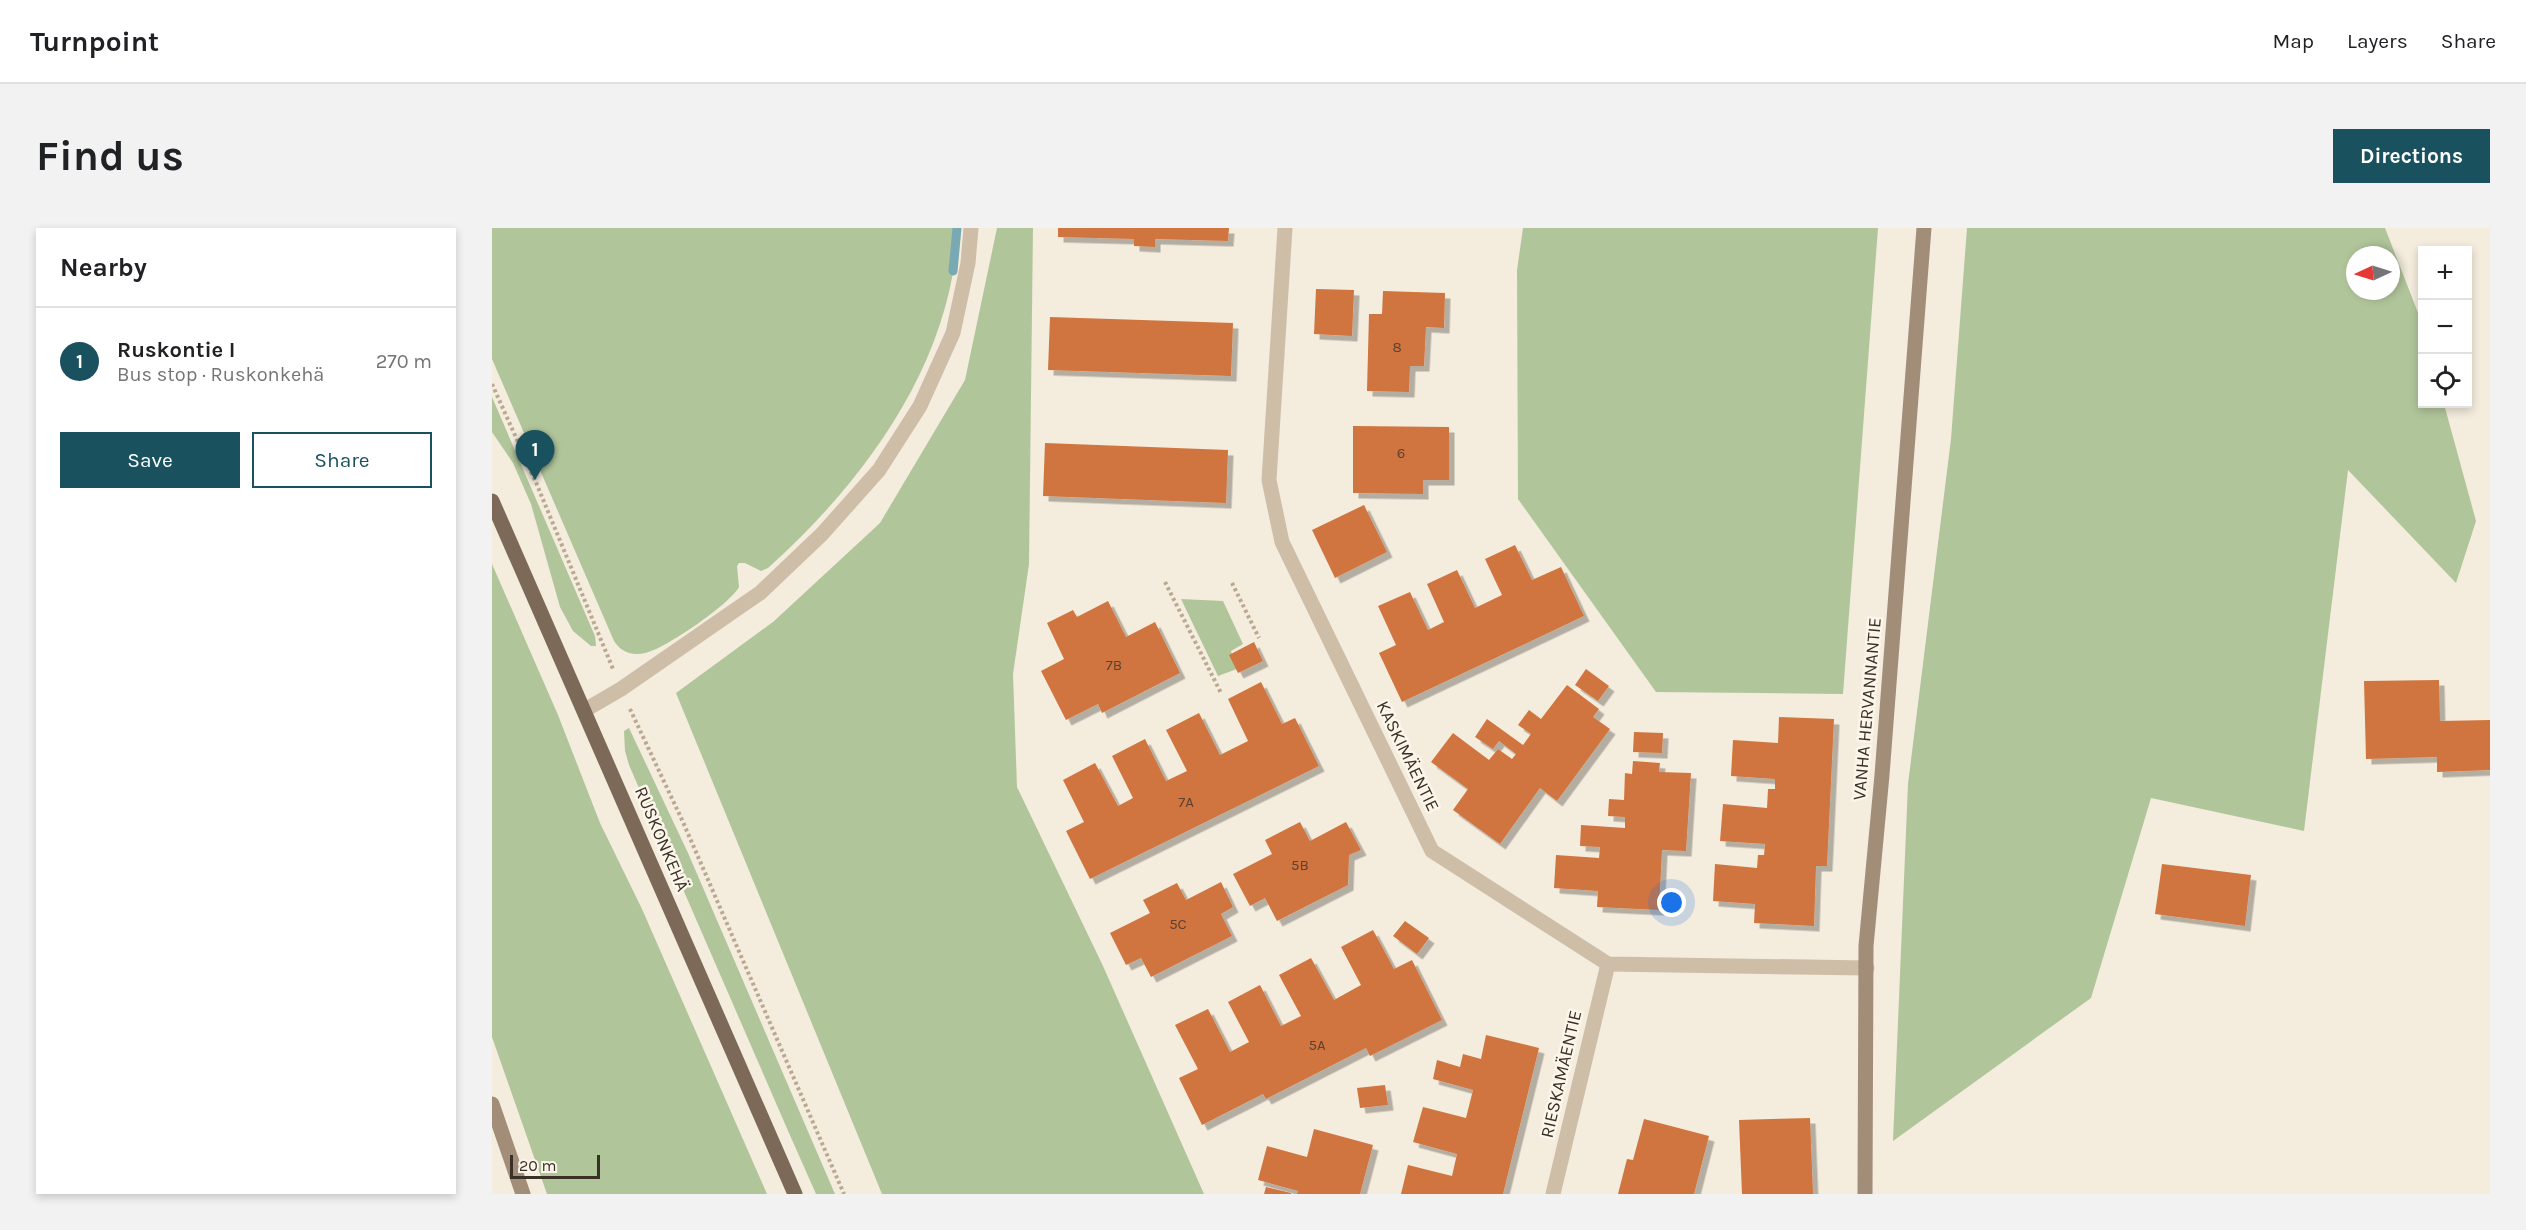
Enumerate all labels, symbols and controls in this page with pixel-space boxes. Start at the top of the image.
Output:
text: Turnpoint [30,25,159,58]
text: Map [2272,29,2314,53]
text: Layers [2347,29,2408,53]
text: Share [2441,29,2496,53]
button: Directions [2333,129,2490,183]
text: Find us [36,131,184,181]
north arrow [2346,246,2400,300]
map controls [2418,246,2472,408]
button: + [2418,246,2472,300]
text: Nearby [60,252,147,283]
button: − [2418,300,2472,354]
text: Ruskontie I [117,337,236,363]
house number: 8 [1392,338,1402,356]
text: 1 [76,350,83,373]
text: 270 m [376,350,432,373]
button: locate [2418,354,2472,408]
text: Bus stop · Ruskonkehä [117,363,324,386]
pin: 1 [516,430,555,480]
button: Save [60,432,240,488]
button: Share [252,432,432,488]
house number: 6 [1397,444,1405,462]
street label: VANHA HERVANNANTIE [1848,617,1886,801]
house number: 7B [1106,656,1122,674]
street label: KASKIMÄENTIE [1372,697,1444,815]
street label: RUSKONKEHÄ [630,783,694,895]
house number: 7A [1178,793,1194,811]
house number: 5B [1291,856,1309,874]
your location [1657,888,1686,917]
house number: 5C [1169,915,1187,933]
street label: RIESKAMÄENTIE [1536,1008,1586,1140]
house number: 5A [1308,1036,1326,1054]
scale bar [510,1152,600,1180]
text: 20 m [519,1156,557,1175]

